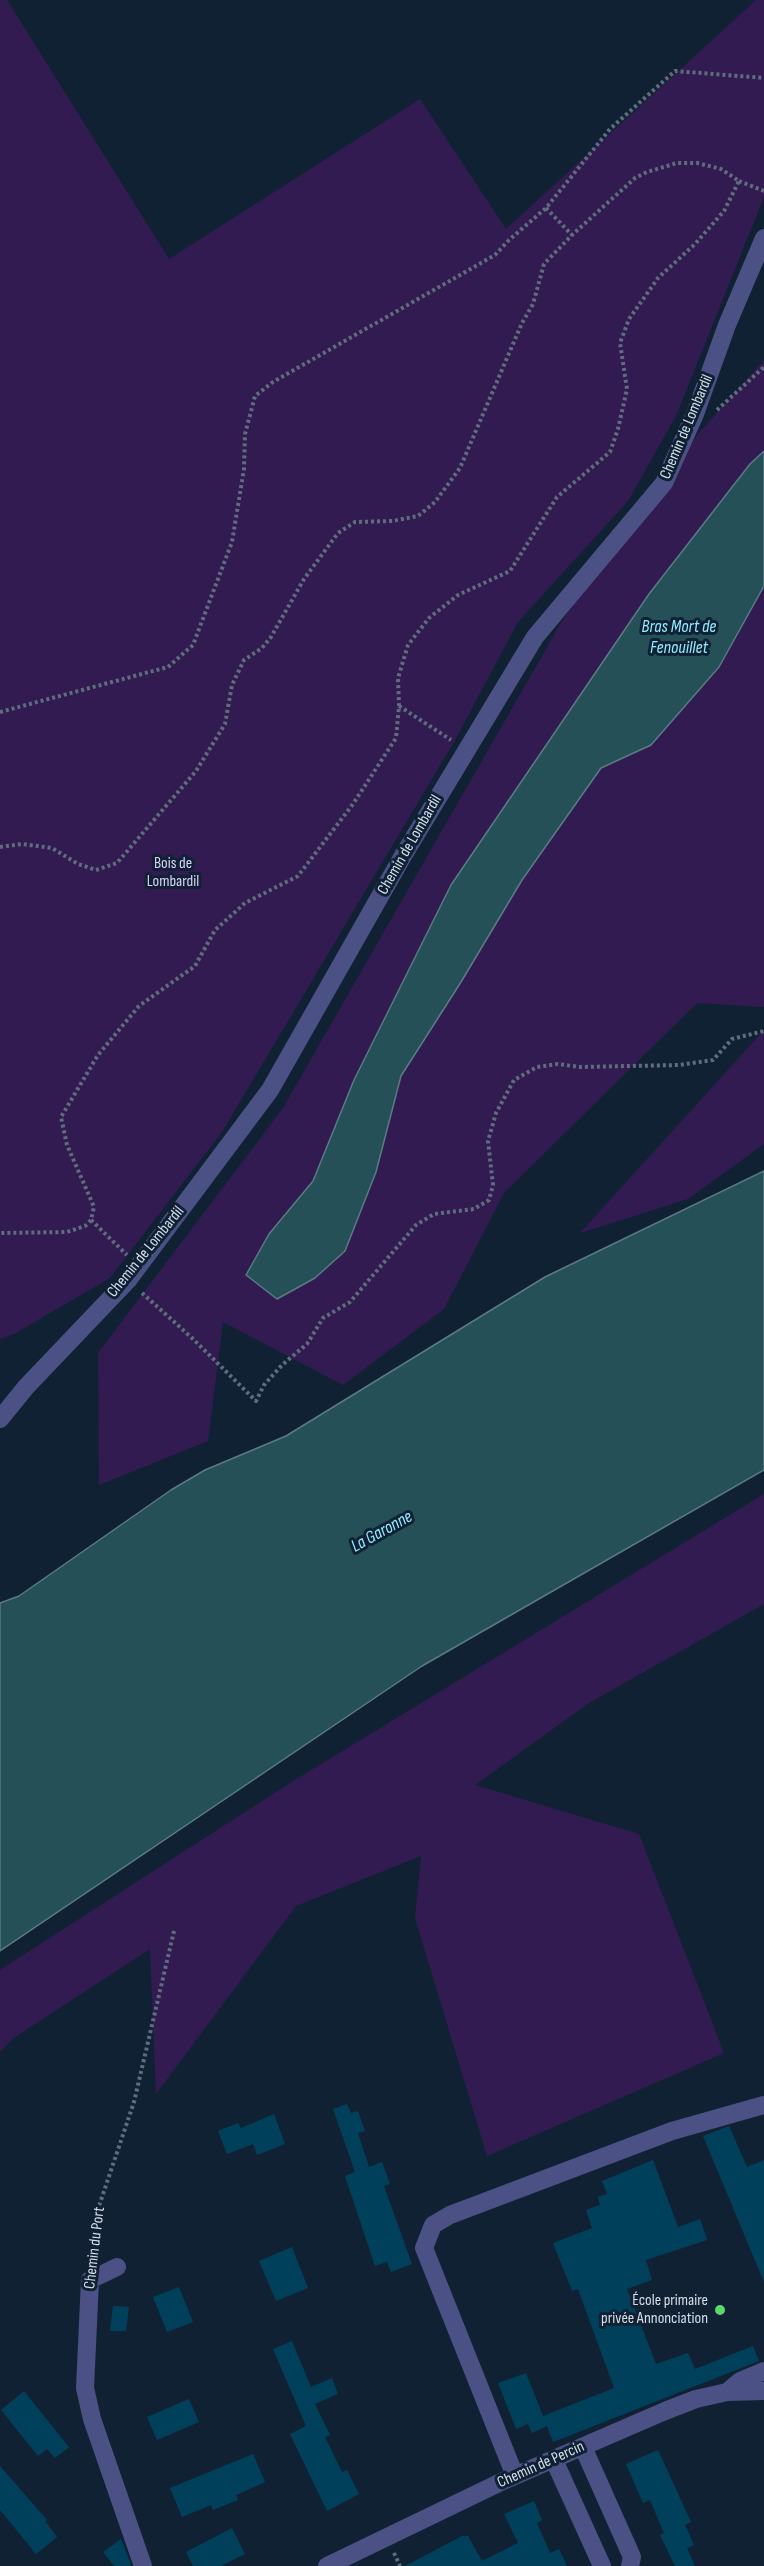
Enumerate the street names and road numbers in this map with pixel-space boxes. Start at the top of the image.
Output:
street label: Chemin de Lombardil [656,372,718,482]
street label: Chemin de Lombardil [374,792,446,898]
street label: Chemin de Lombardil [103,1203,189,1301]
street label: Chemin du Port [80,2206,110,2290]
street label: Chemin de Percin [495,2437,587,2493]

